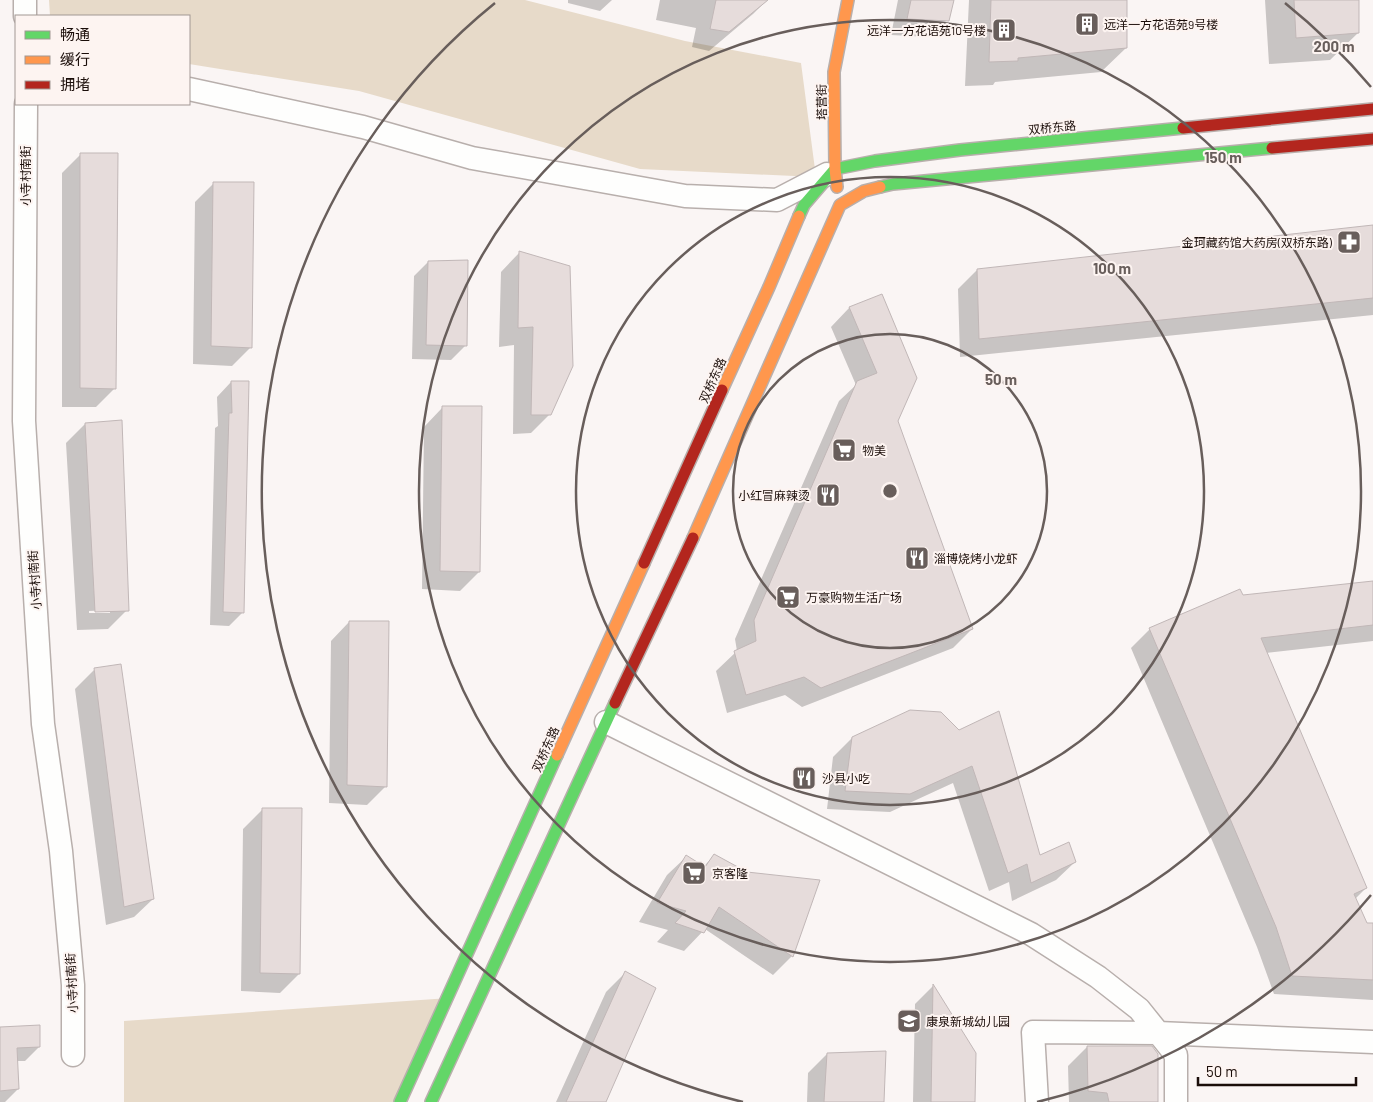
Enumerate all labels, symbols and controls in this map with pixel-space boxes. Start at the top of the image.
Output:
building icon: 远洋一方花语苑9号楼 [1074,11,1100,37]
legend [15,15,190,105]
building icon: 远洋一方花语苑10号楼 [991,17,1017,43]
place label: 远洋一方花语苑9号楼 [1104,17,1218,31]
place label: 远洋一方花语苑10号楼 [867,23,986,37]
text: 畅通 [60,25,90,43]
text: 200 m [1313,37,1355,55]
text: 缓行 [60,50,90,68]
text: 拥堵 [60,75,90,93]
street label: 塔营街 [814,84,828,120]
street label: 双桥东路 [1027,118,1077,136]
street label: 小寺村南街 [18,146,32,206]
text: 150 m [1204,148,1242,166]
pharmacy icon: 金珂藏药馆大药房(双桥东路) [1336,229,1362,255]
place label: 金珂藏药馆大药房(双桥东路) [1182,235,1333,249]
text: 100 m [1093,259,1131,277]
street label: 双桥东路 [696,355,728,405]
text: 50 m [985,370,1017,388]
supermarket icon: 物美 [831,437,857,463]
place label: 物美 [862,443,886,457]
restaurant icon: 小红冒麻辣烫 [815,482,841,508]
centre of rings [881,482,899,500]
place label: 小红冒麻辣烫 [738,488,810,502]
restaurant icon: 淄博烧烤小龙虾 [904,545,930,571]
street label: 小寺村南街 [25,550,43,610]
place label: 淄博烧烤小龙虾 [934,551,1018,565]
supermarket icon: 万豪购物生活广场 [775,584,801,610]
place label: 万豪购物生活广场 [806,590,902,604]
street label: 双桥东路 [529,724,561,774]
restaurant icon: 沙县小吃 [791,765,817,791]
place label: 沙县小吃 [822,771,870,785]
supermarket icon: 京客隆 [681,860,707,886]
place label: 京客隆 [712,866,748,880]
street label: 小寺村南街 [62,953,80,1013]
school or university icon: 康泉新城幼儿园 [896,1008,922,1034]
place label: 康泉新城幼儿园 [926,1014,1010,1028]
scale bar [1198,1054,1356,1086]
text: 50 m [1206,1062,1238,1080]

